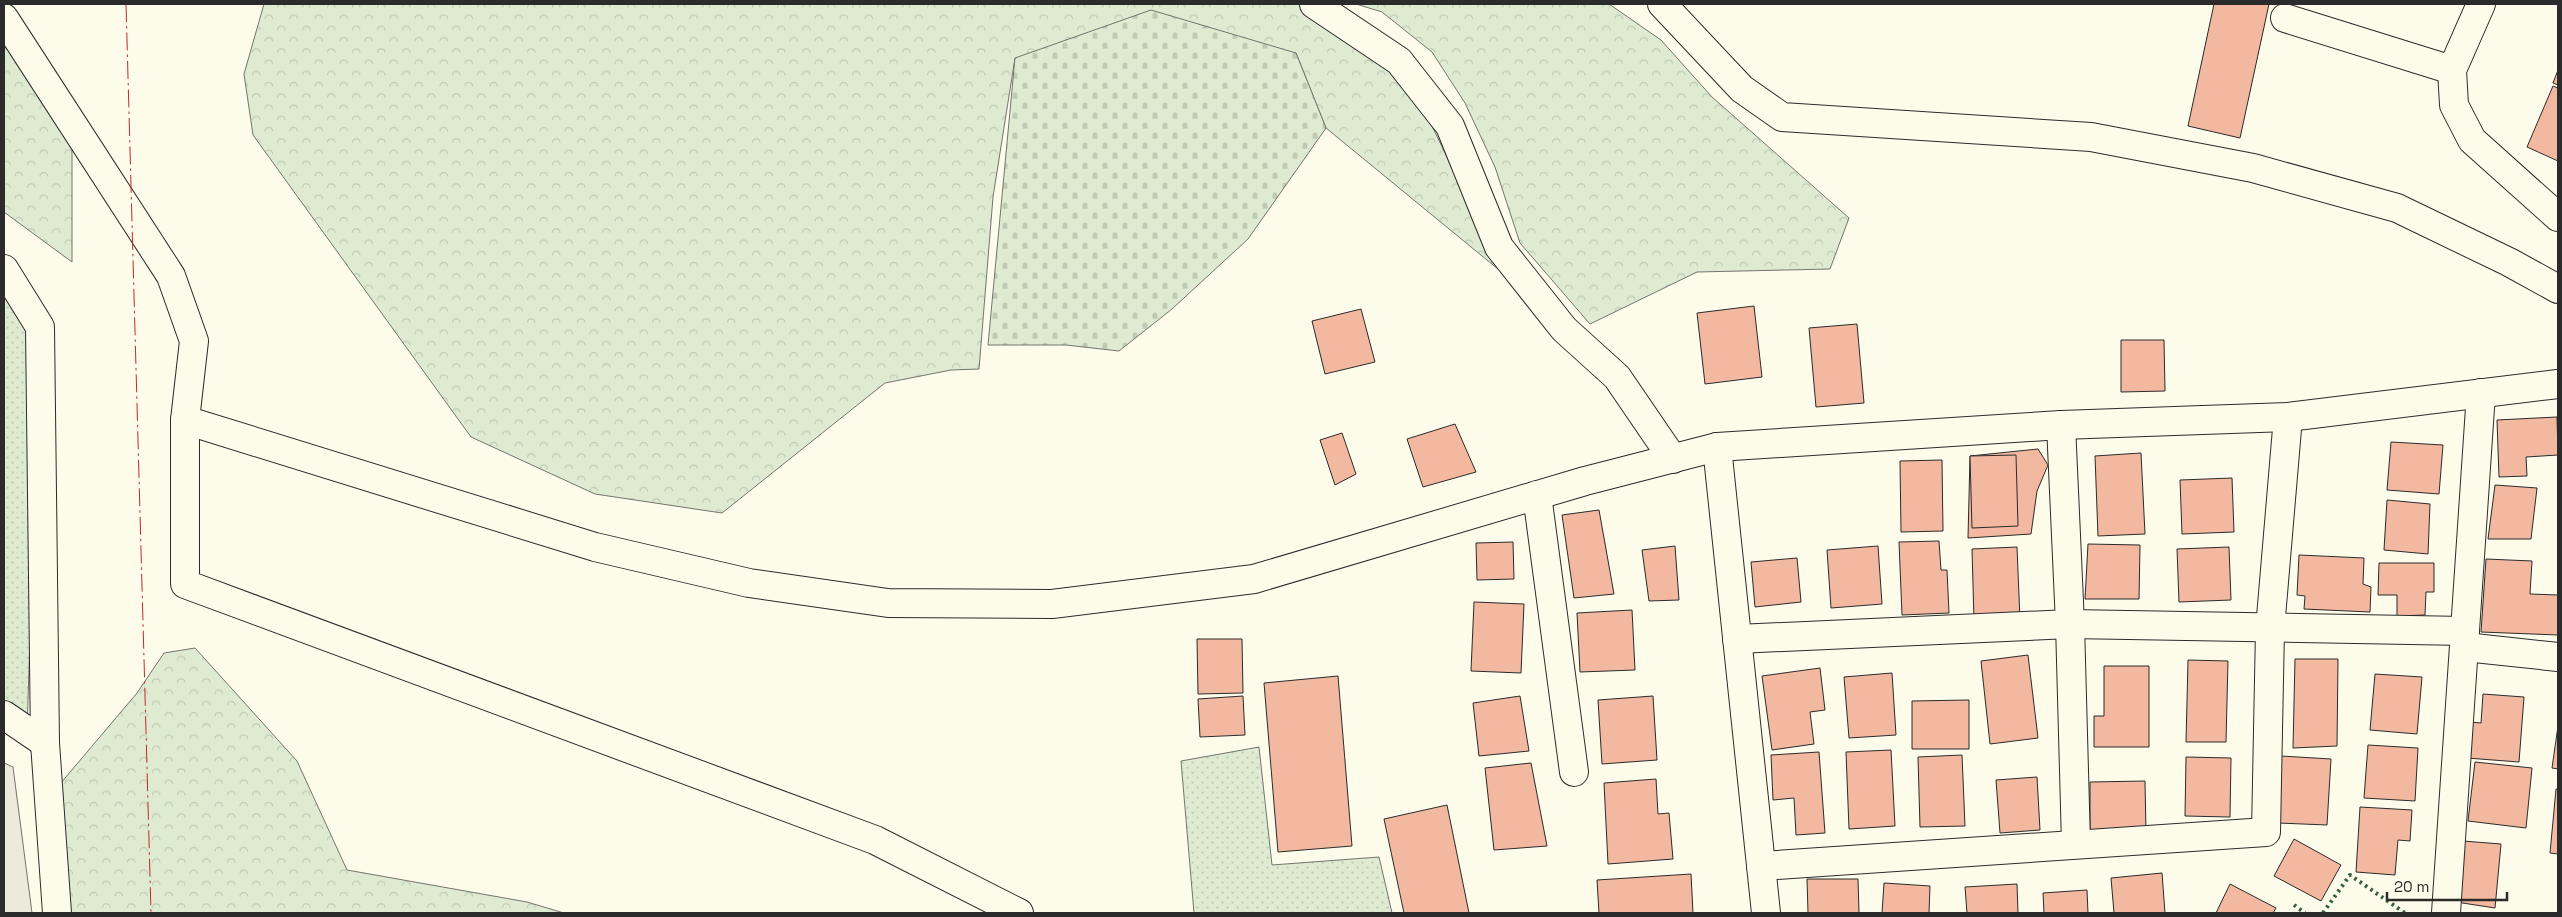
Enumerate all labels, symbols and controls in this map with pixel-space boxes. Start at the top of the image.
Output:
scale bar [2387,870,2507,902]
text: 20 m [2394,877,2429,896]

